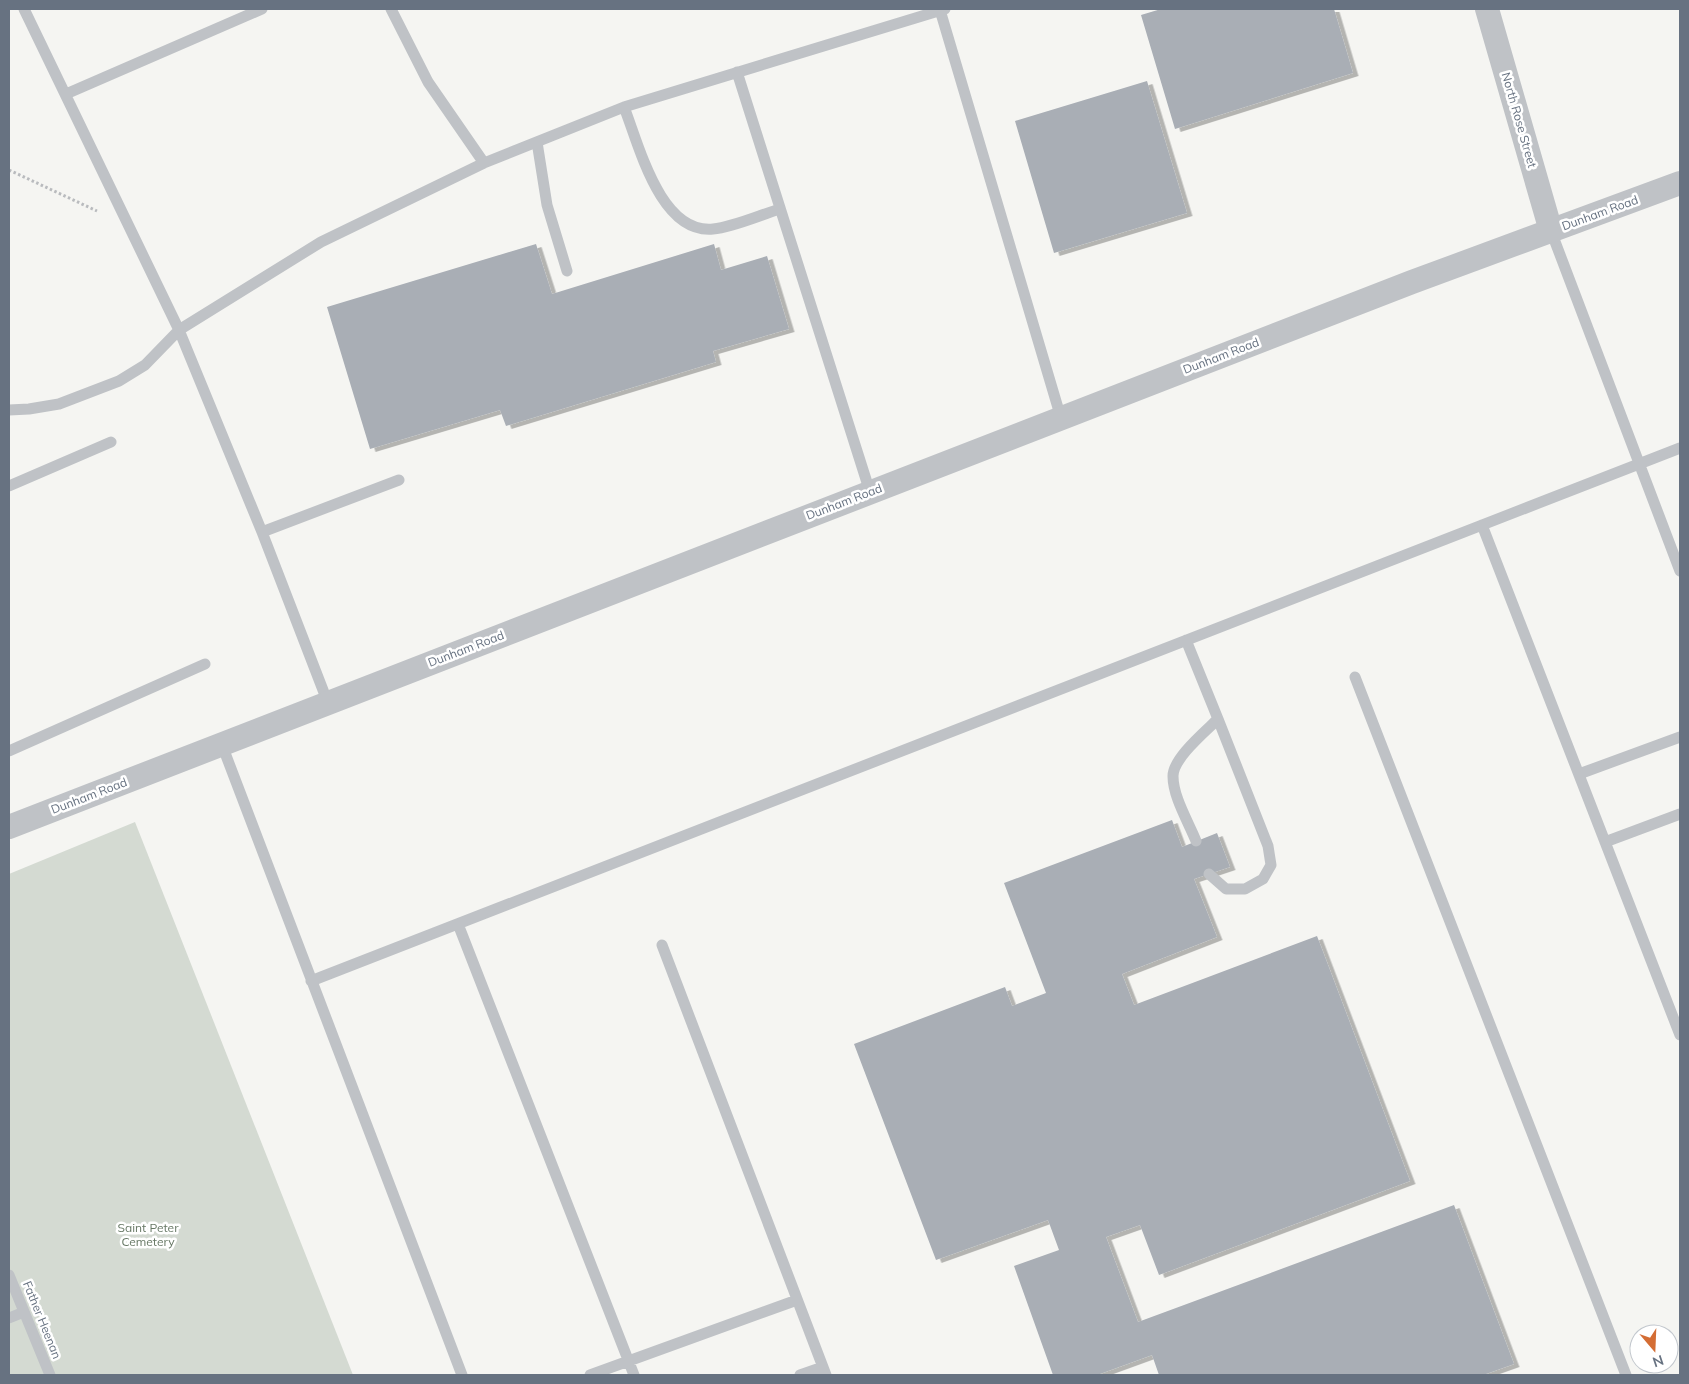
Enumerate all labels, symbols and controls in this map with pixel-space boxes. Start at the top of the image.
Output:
street label: North Rose Street [1499,70,1540,169]
street label: Dunham Road [1560,192,1640,233]
street label: Dunham Road [1181,334,1261,377]
street label: Dunham Road [804,480,884,523]
street label: Dunham Road [426,627,506,670]
street label: Dunham Road [49,774,129,817]
park label: Saint Peter Cemetery [118,1220,179,1249]
street label: Father Heenan [20,1279,65,1361]
north arrow [1629,1324,1679,1374]
text: N [1650,1351,1666,1372]

